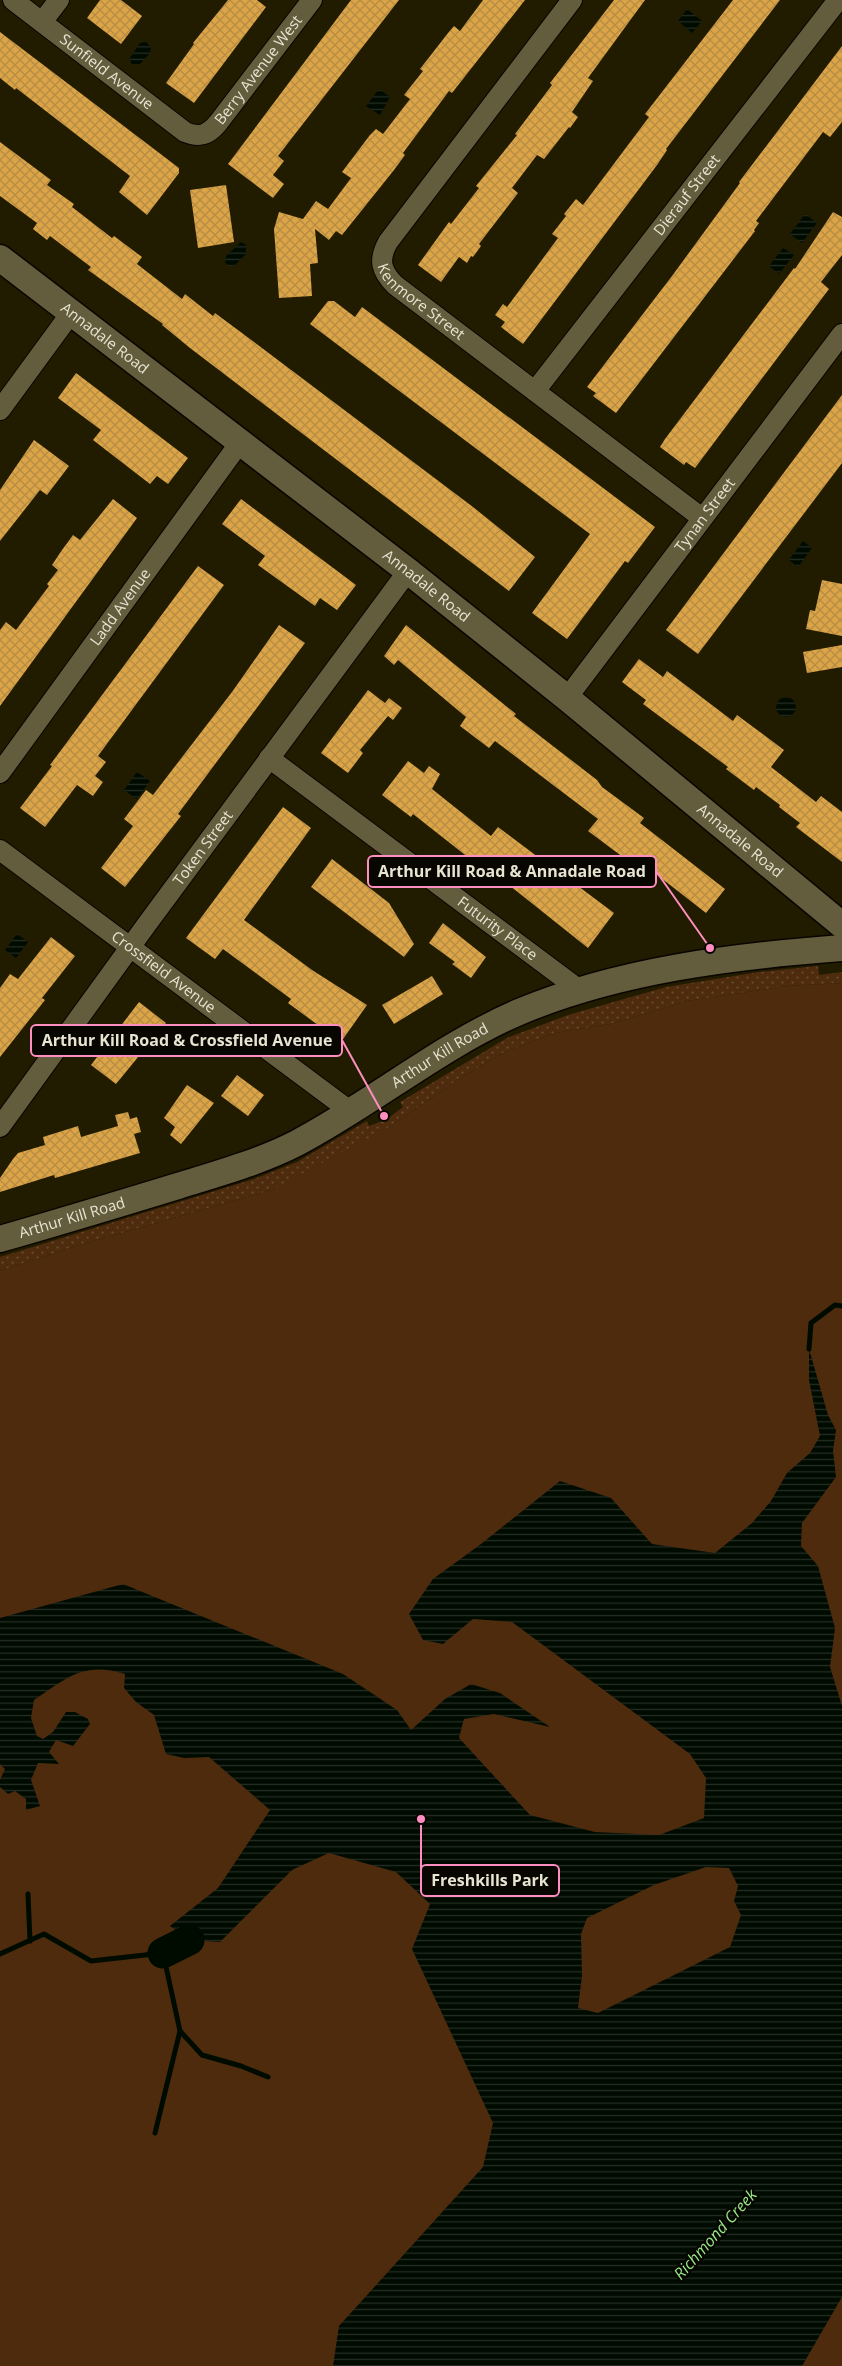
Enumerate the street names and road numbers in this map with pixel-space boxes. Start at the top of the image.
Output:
street label: Berry Avenue West [209,11,306,128]
street label: Sunfield Avenue [56,29,158,113]
street label: Dierauf Street [648,150,724,239]
street label: Kenmore Street [373,260,469,344]
street label: Annadale Road [57,297,153,378]
street label: Tynan Street [670,473,739,556]
street label: Annadale Road [379,545,475,626]
street label: Ladd Avenue [85,564,154,649]
street label: Annadale Road [693,799,788,881]
street label: Token Street [168,806,237,889]
street label: Futurity Place [454,891,542,964]
street label: Crossfield Avenue [108,926,220,1017]
street label: Arthur Kill Road [387,1018,491,1092]
street label: Arthur Kill Road [16,1192,127,1242]

